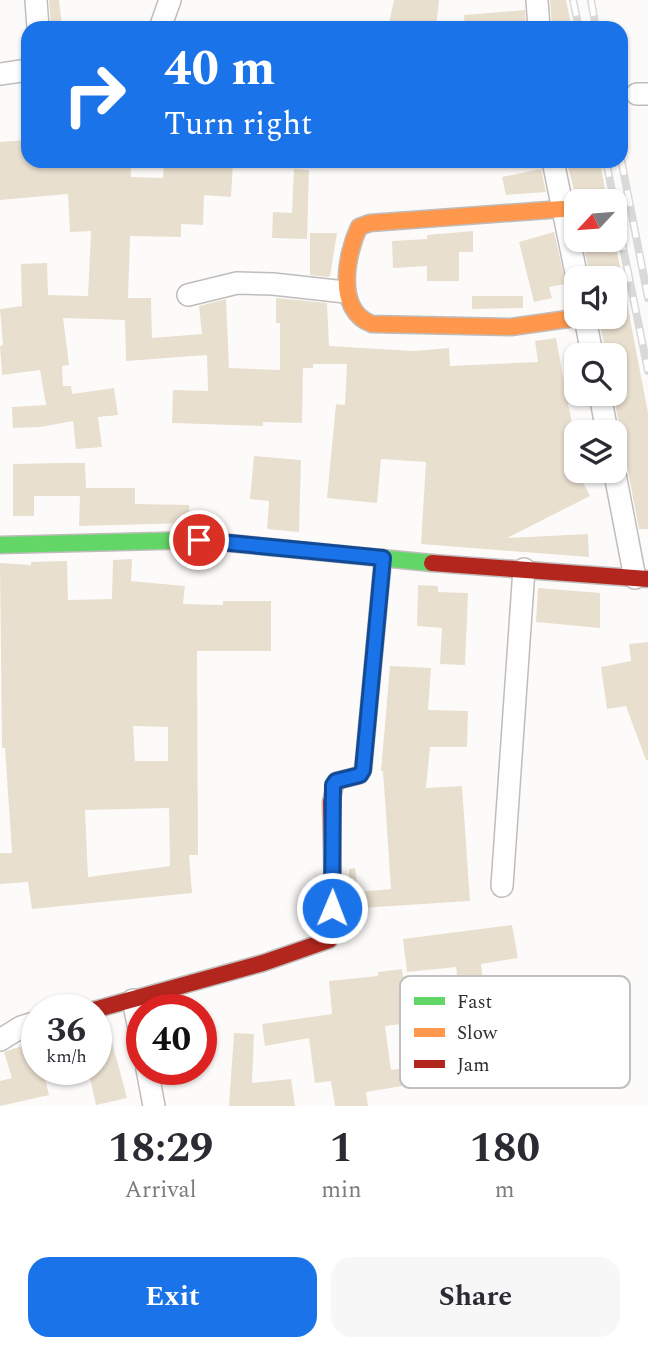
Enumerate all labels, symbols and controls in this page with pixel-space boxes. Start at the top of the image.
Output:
text: 40 m [164,32,275,107]
icon: right [49,49,140,140]
text: Turn right [164,100,312,149]
north arrow [564,189,626,252]
map controls [564,189,627,483]
button: sound [564,266,627,329]
button: search [564,343,627,406]
button: layers [564,420,627,483]
pin [169,510,229,570]
icon: arrive [180,521,218,559]
position arrow [295,871,369,945]
legend [400,976,630,1088]
text: Fast [457,988,493,1017]
speed limit sign: 40 [126,994,217,1085]
text: 36 [47,1004,86,1057]
text: Slow [457,1019,498,1048]
text: km/h [46,1043,87,1070]
text: Jam [457,1051,489,1080]
text: 18:29 [108,1117,213,1180]
text: 1 [330,1117,353,1180]
text: 180 [469,1117,540,1180]
text: Arrival [125,1173,196,1208]
text: min [321,1173,362,1208]
text: m [495,1173,515,1208]
button: Exit [28,1257,317,1337]
button: Share [331,1257,620,1337]

